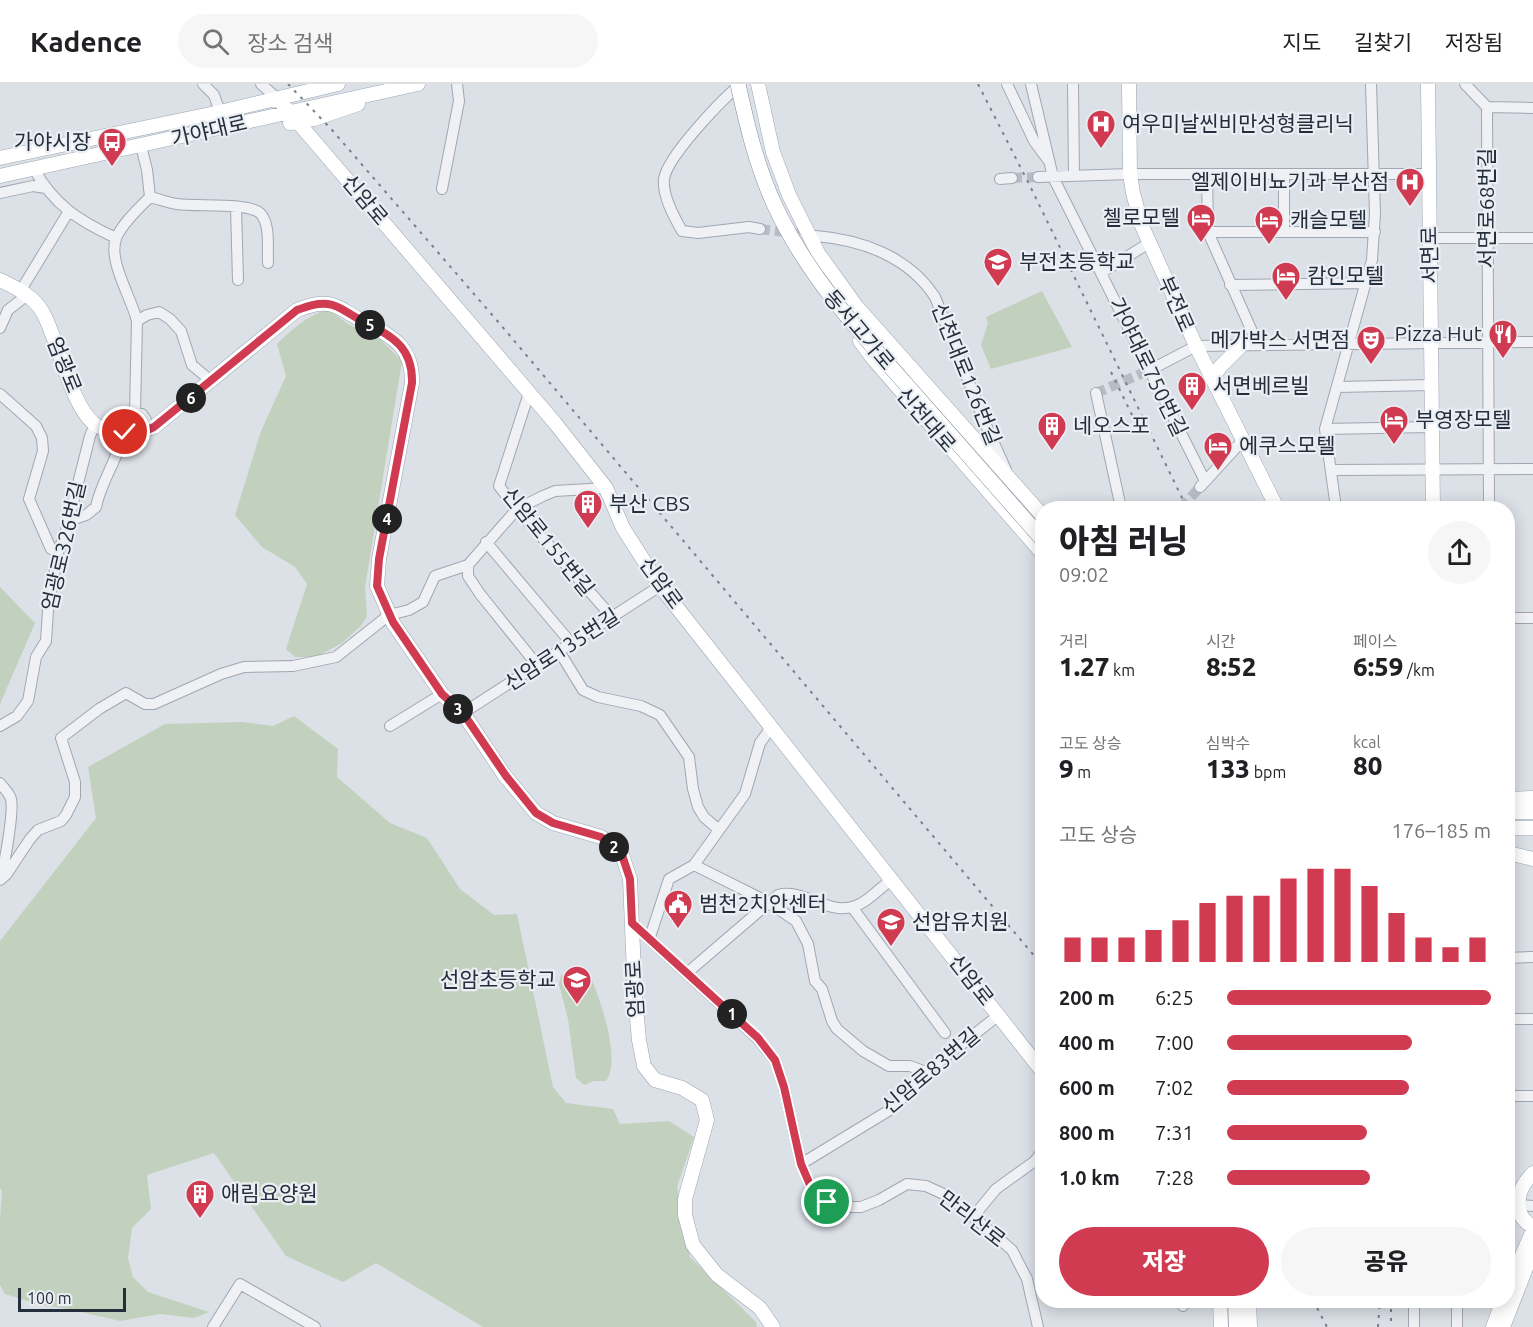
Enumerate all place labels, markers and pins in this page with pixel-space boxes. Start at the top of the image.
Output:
hospital icon: 여우미날씬비만성형클리닉 [1085,108,1117,150]
place label: 여우미날씬비만성형클리닉 [1122,111,1354,135]
bus stop icon: 가야시장 [96,126,128,168]
place label: 가야시장 [14,129,91,153]
hospital icon: 엘제이비뇨기과 부산점 [1394,166,1426,208]
place label: 엘제이비뇨기과 부산점 [1191,169,1389,193]
hotel icon: 첼로모텔 [1185,202,1217,244]
hotel icon: 캐슬모텔 [1253,204,1285,246]
place label: 첼로모텔 [1103,205,1180,229]
place label: 캐슬모텔 [1290,207,1367,231]
school or university icon: 부전초등학교 [982,246,1014,288]
place label: 부전초등학교 [1019,249,1135,273]
hotel icon: 캄인모텔 [1270,260,1302,302]
place label: 캄인모텔 [1307,263,1384,287]
pin: 5 [355,310,385,340]
restaurant icon: Pizza Hut [1487,318,1519,360]
place label: Pizza Hut [1395,321,1482,345]
theatre icon: 메가박스 서면점 [1355,324,1387,366]
place label: 메가박스 서면점 [1210,327,1350,351]
building icon: 서면베르빌 [1176,370,1208,412]
place label: 서면베르빌 [1213,373,1310,397]
pin: 6 [176,383,206,413]
hotel icon: 부영장모텔 [1378,404,1410,446]
pin [99,406,150,457]
place label: 부영장모텔 [1415,407,1512,431]
building icon: 네오스포 [1036,410,1068,452]
place label: 네오스포 [1073,413,1150,437]
hotel icon: 에쿠스모텔 [1202,430,1234,472]
place label: 에쿠스모텔 [1239,433,1336,457]
building icon: 부산 CBS [572,488,604,530]
place label: 부산 CBS [609,491,690,515]
pin: 4 [372,504,402,534]
pin: 3 [443,694,473,724]
pin: 2 [599,832,629,862]
public building icon: 범천2치안센터 [662,888,694,930]
place label: 범천2치안센터 [699,891,827,915]
school or university icon: 선암유치원 [875,906,907,948]
place label: 선암유치원 [912,909,1009,933]
school or university icon: 선암초등학교 [561,964,593,1006]
place label: 선암초등학교 [440,967,556,991]
pin: 1 [717,999,747,1029]
pin [801,1176,852,1227]
building icon: 애림요양원 [184,1178,216,1220]
place label: 애림요양원 [221,1181,318,1205]

